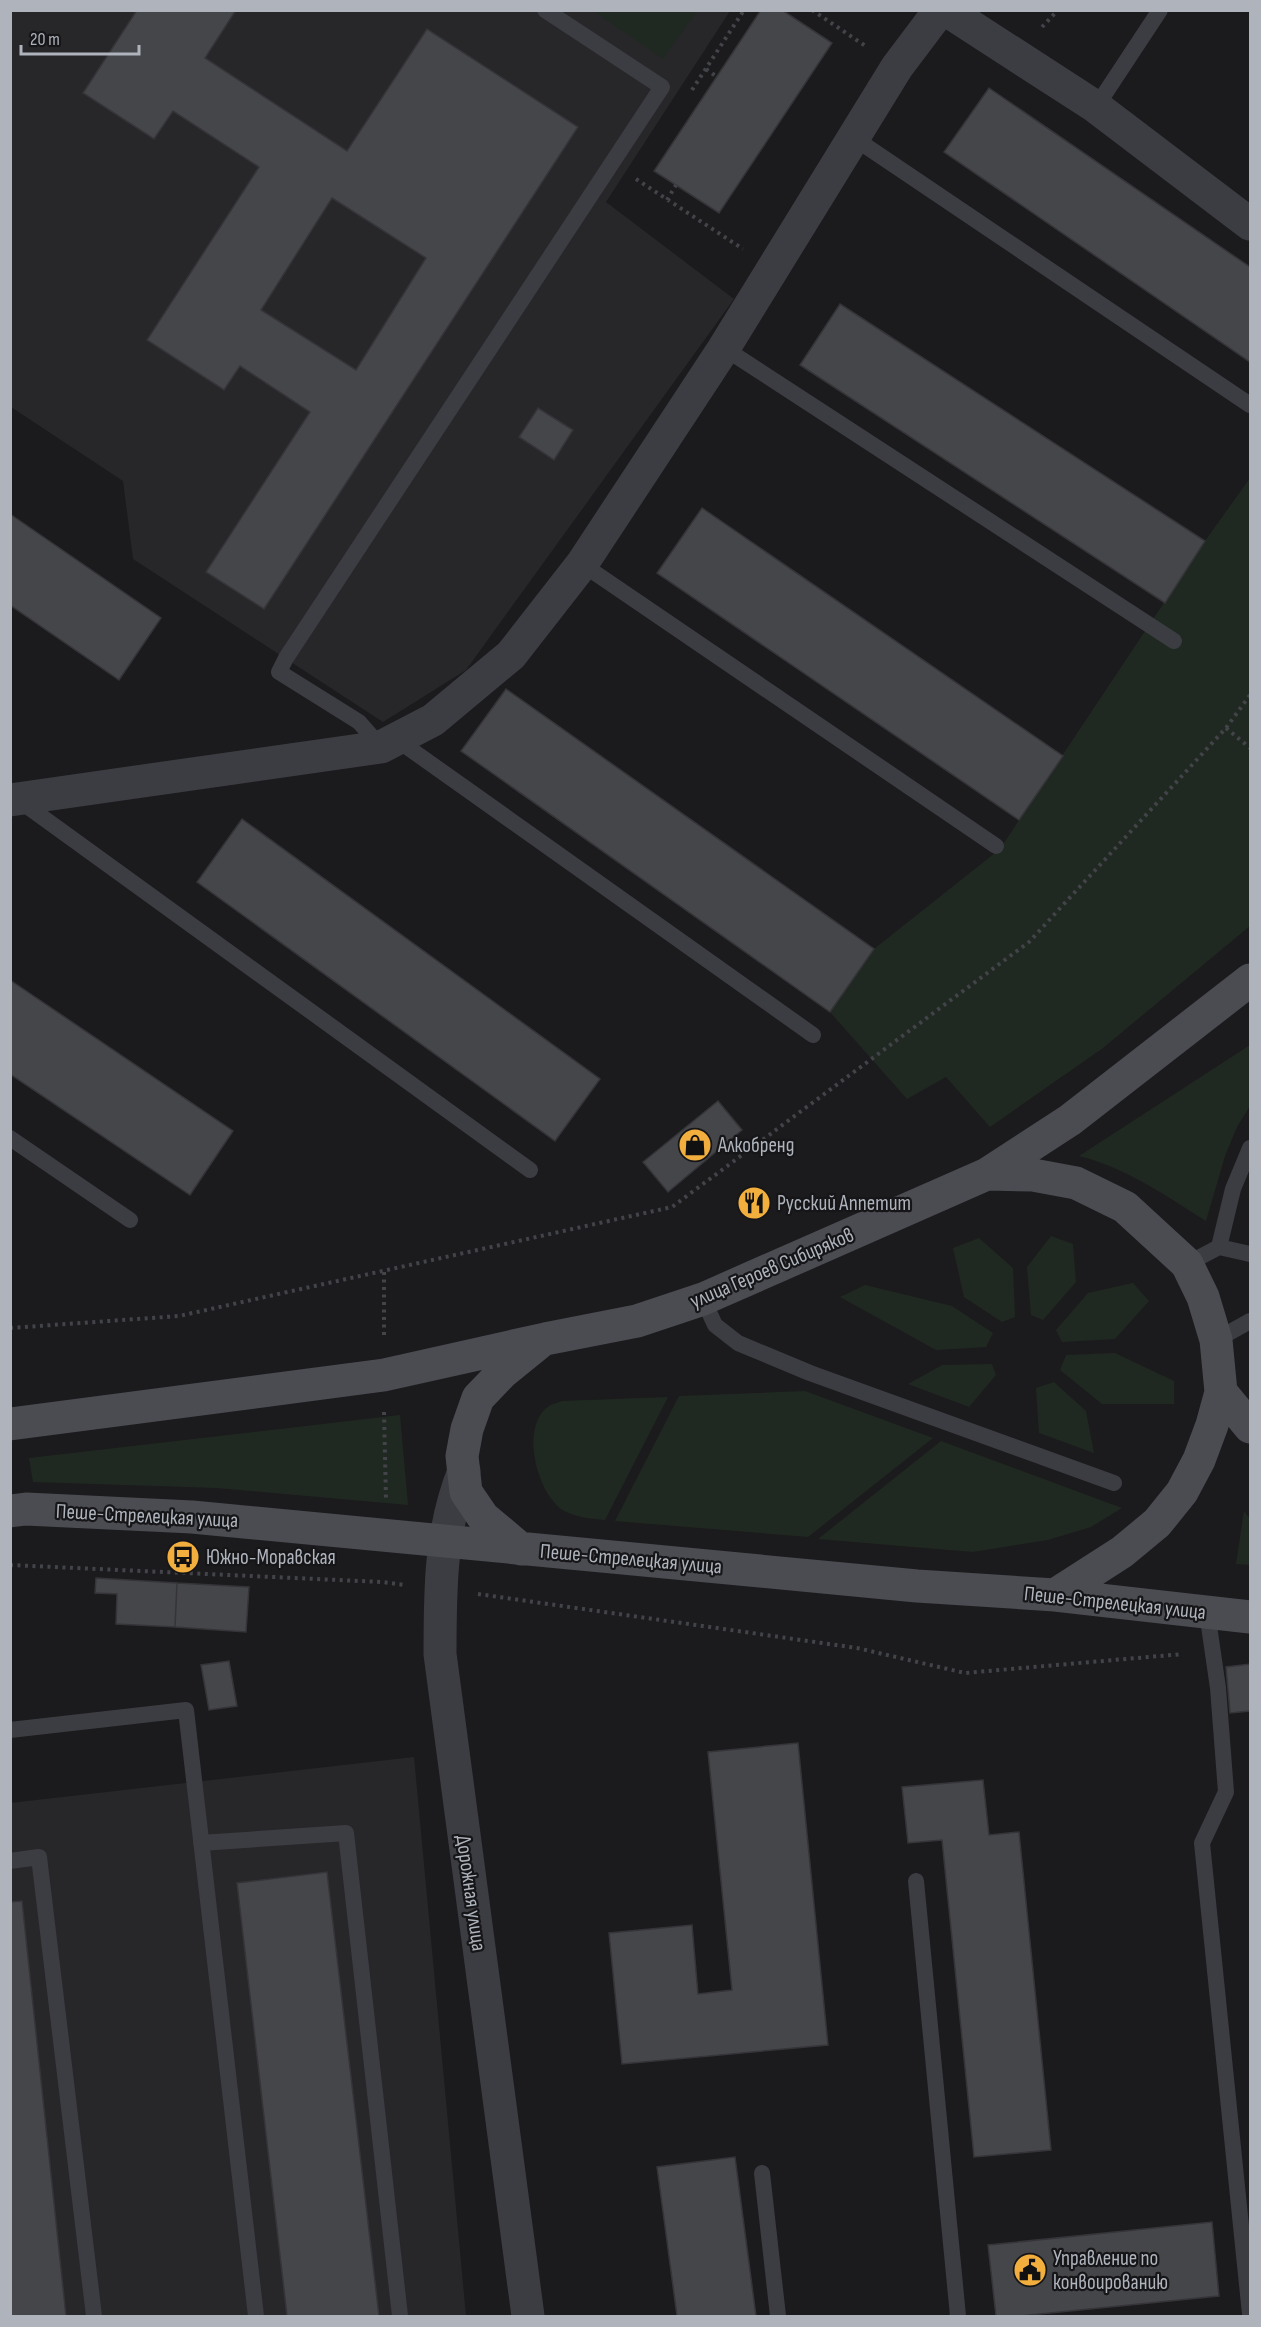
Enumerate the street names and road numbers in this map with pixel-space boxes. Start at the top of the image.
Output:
street label: улица Героев Сибиряков [686,1222,858,1314]
street label: Пеше-Стрелецкая улица [55,1499,239,1533]
street label: Пеше-Стрелецкая улица [539,1539,723,1579]
street label: Пеше-Стрелецкая улица [1023,1581,1207,1625]
street label: Дорожная улица [450,1833,492,1953]

